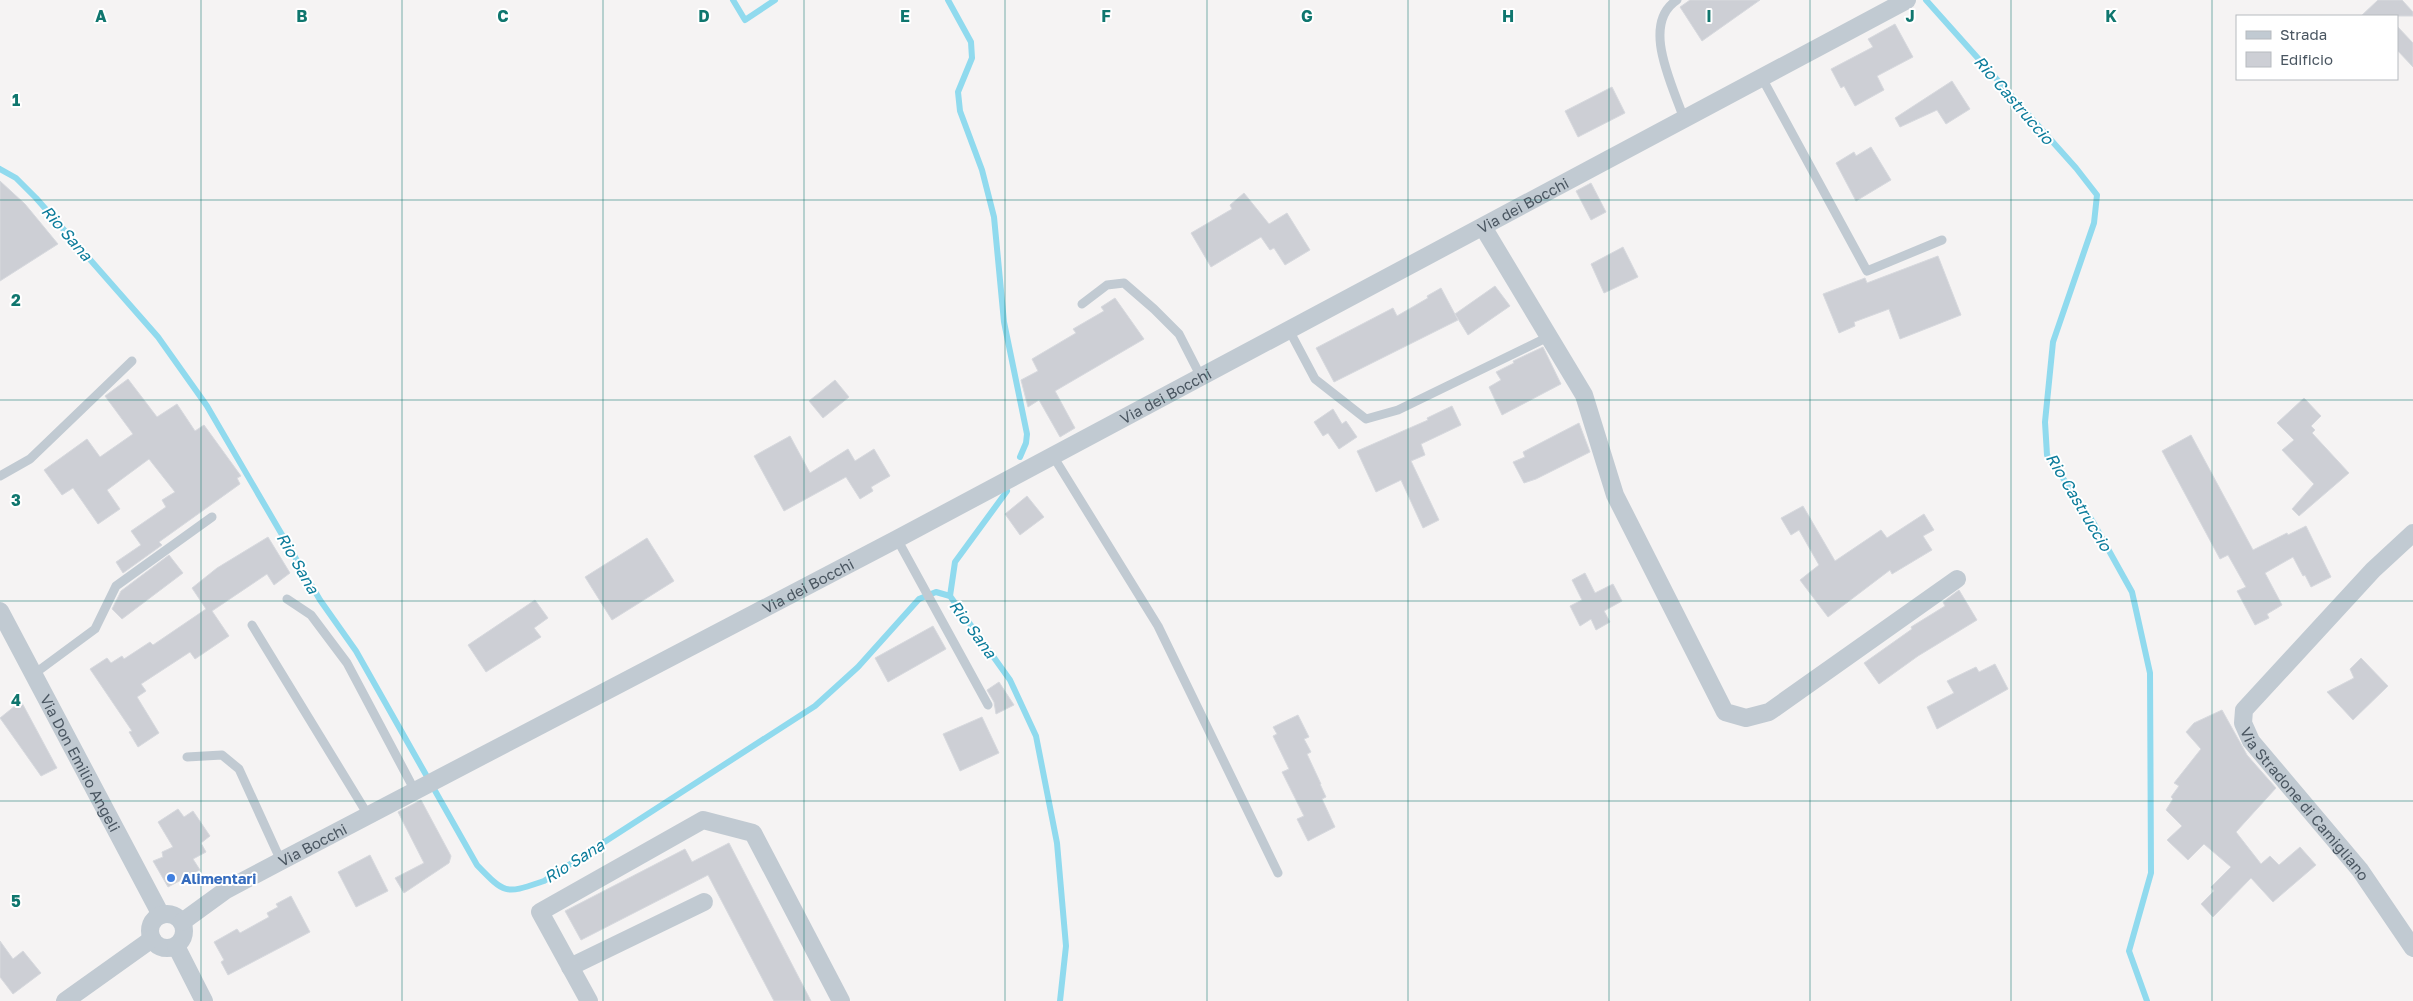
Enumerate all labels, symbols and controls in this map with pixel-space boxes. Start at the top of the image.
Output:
text: A [95,6,107,26]
text: B [296,6,308,26]
text: C [497,6,509,26]
text: D [698,6,710,26]
text: E [900,6,910,26]
text: F [1101,6,1111,26]
text: G [1301,6,1313,26]
text: H [1502,6,1514,26]
text: I [1706,6,1712,26]
text: J [1905,6,1915,26]
text: K [2105,6,2117,26]
legend [2236,15,2398,80]
text: Strada [2280,25,2327,43]
text: Edificio [2280,50,2333,68]
water label: Rio Castruccio [1970,52,2059,149]
text: 1 [12,90,20,110]
street label: Via dei Bocchi [1474,173,1571,237]
water label: Rio Sana [37,201,97,266]
text: 2 [11,290,21,310]
street label: Via dei Bocchi [1117,364,1214,427]
water label: Rio Castruccio [2042,449,2117,556]
text: 3 [11,490,21,510]
water label: Rio Sana [273,529,324,598]
street label: Via dei Bocchi [759,554,857,617]
water label: Rio Sana [945,596,1001,663]
text: 4 [11,690,21,710]
street label: Via Don Emilio Angeli [37,691,124,835]
street label: Via Stradone di Camigliano [2237,724,2373,884]
street label: Via Bocchi [275,819,350,870]
water label: Rio Sana [540,834,608,887]
place label: Alimentari [181,869,256,887]
marker: Alimentari [165,872,177,884]
text: 5 [11,891,21,911]

